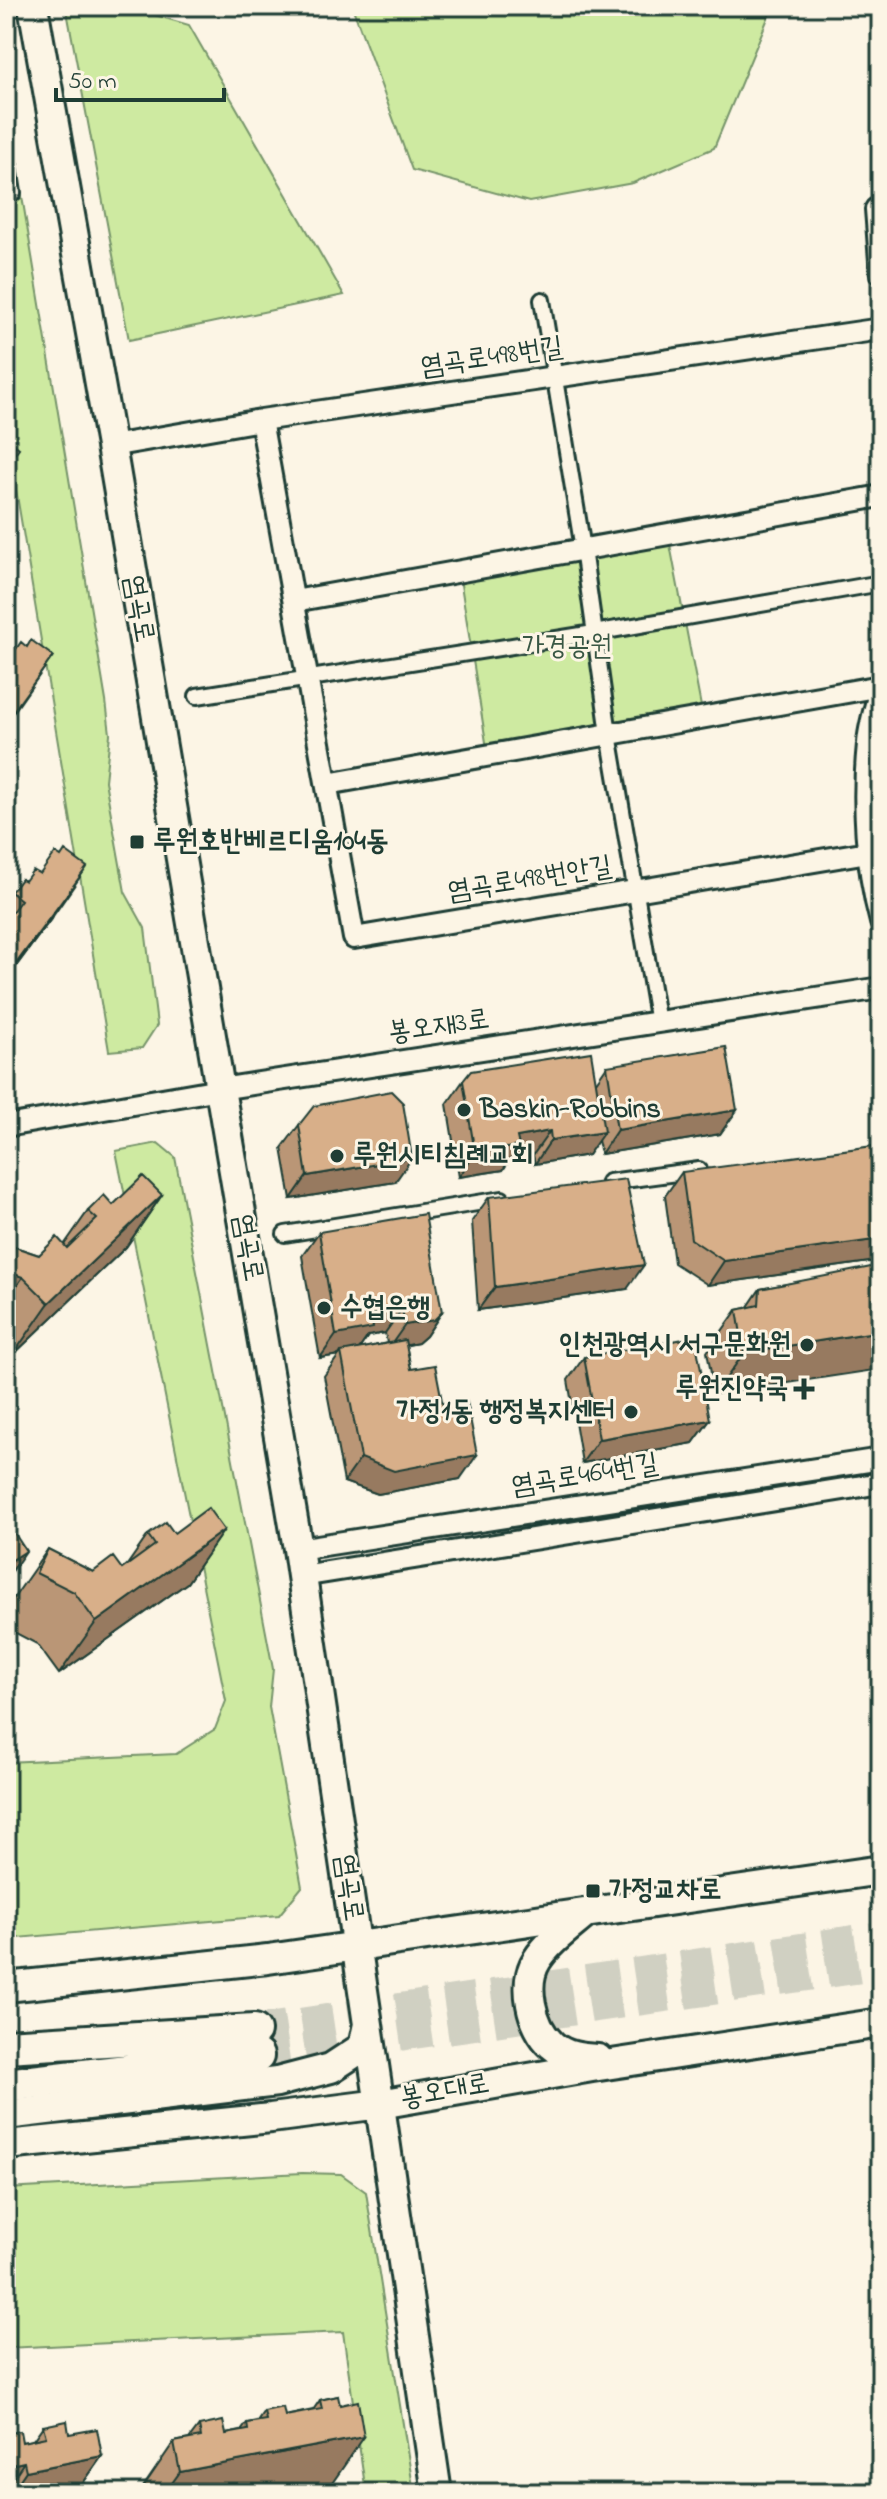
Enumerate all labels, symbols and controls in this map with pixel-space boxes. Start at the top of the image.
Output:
scale bar [56,52,224,102]
text: 50 m [68,65,117,100]
street label: 염곡로498번길 [418,328,566,388]
street label: 염곡로 [112,572,164,646]
park label: 가경공원 [522,627,612,668]
place label: 루원호반베르디움104동 [153,822,388,863]
marker: 루원호반베르디움104동 [128,833,146,851]
street label: 염곡로498번안길 [445,847,615,913]
street label: 봉오재3로 [386,1000,492,1054]
place label: Baskin-Robbins [478,1090,661,1131]
marker: Baskin-Robbins [455,1101,473,1119]
place label: 루원시티침례교회 [353,1136,533,1177]
marker: 루원시티침례교회 [328,1147,346,1165]
street label: 염곡로 [221,1211,273,1285]
place label: 수협은행 [340,1288,430,1329]
marker: 수협은행 [315,1299,333,1317]
place label: 인천광역시 서구문화원 [559,1325,791,1366]
marker: 인천광역시 서구문화원 [798,1336,816,1354]
place label: 루원진약국 [675,1369,788,1410]
marker: 루원진약국 [795,1380,813,1398]
place label: 가정1동 행정복지센터 [396,1392,615,1433]
marker: 가정1동 행정복지센터 [622,1403,640,1421]
street label: 염곡로464번길 [509,1444,661,1508]
street label: 염곡로 [323,1852,373,1924]
place label: 가정교차로 [609,1871,722,1912]
marker: 가정교차로 [584,1882,602,1900]
street label: 봉오대로 [397,2064,493,2120]

